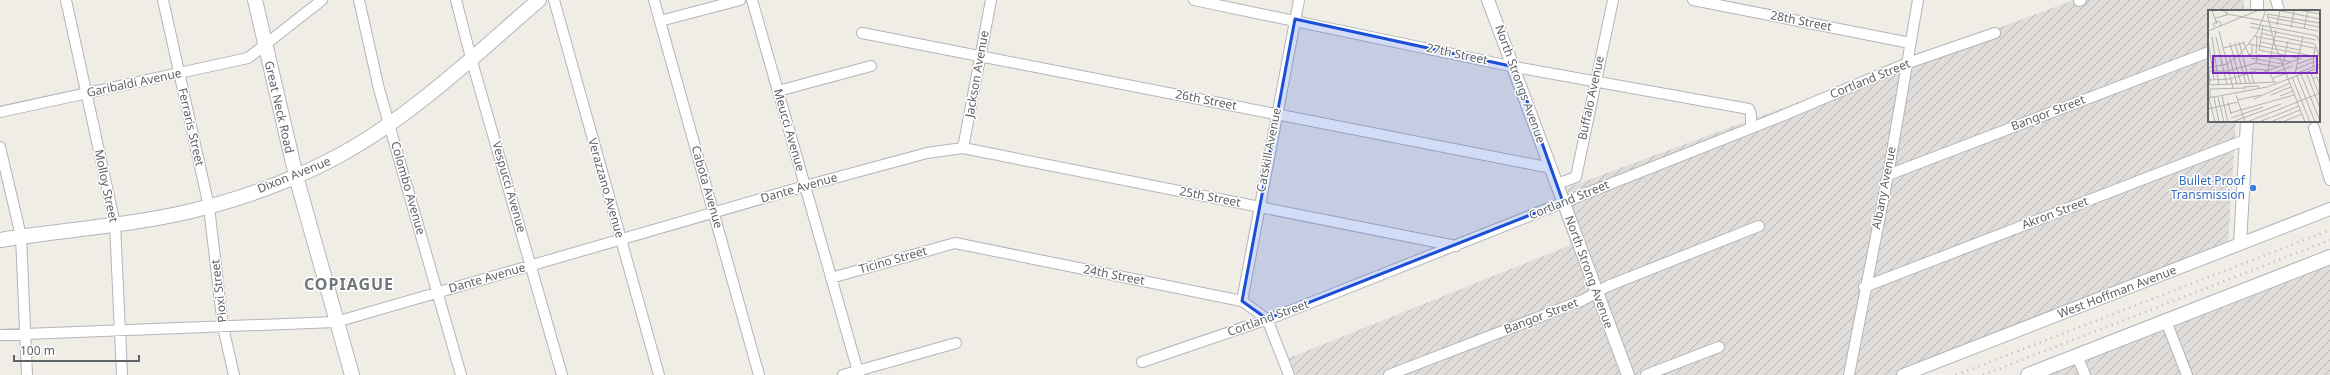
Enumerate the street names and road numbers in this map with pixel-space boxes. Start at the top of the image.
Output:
street label: 28th Street [1769,6,1834,35]
street label: North Strongs Avenue [1491,22,1550,146]
street label: Jackson Avenue [960,29,993,120]
street label: 27th Street [1425,39,1490,68]
street label: Buffalo Avenue [1573,54,1608,142]
street label: Cortland Street [1827,54,1913,102]
street label: Great Neck Road [261,59,298,155]
street label: Garibaldi Avenue [85,64,183,101]
street label: 26th Street [1174,85,1239,114]
street label: Ferraris Street [174,86,209,168]
street label: Meucci Avenue [770,87,809,173]
street label: Bangor Street [2008,90,2088,134]
street label: Catskill Avenue [1252,106,1285,193]
street label: Verazzano Avenue [584,136,629,240]
street label: Colombo Avenue [387,139,430,237]
street label: Vespucci Avenue [488,139,531,235]
street label: Cabota Avenue [688,144,727,230]
street label: Albany Avenue [1867,145,1900,231]
street label: Molloy Street [90,148,123,225]
street label: Dixon Avenue [255,152,333,197]
street label: Dante Avenue [758,168,840,207]
street label: Cortland Street [1526,175,1612,223]
street label: 25th Street [1178,182,1243,211]
street label: Akron Street [2019,192,2091,233]
street label: North Strong Avenue [1561,213,1618,331]
street label: Ticino Street [857,242,929,277]
street label: Pioxi Street [206,258,231,324]
street label: Dante Avenue [446,258,528,297]
street label: 24th Street [1082,260,1147,289]
street label: West Hoffman Avenue [2055,261,2179,322]
street label: Bangor Street [1501,293,1581,337]
street label: Cortland Street [1225,295,1311,340]

